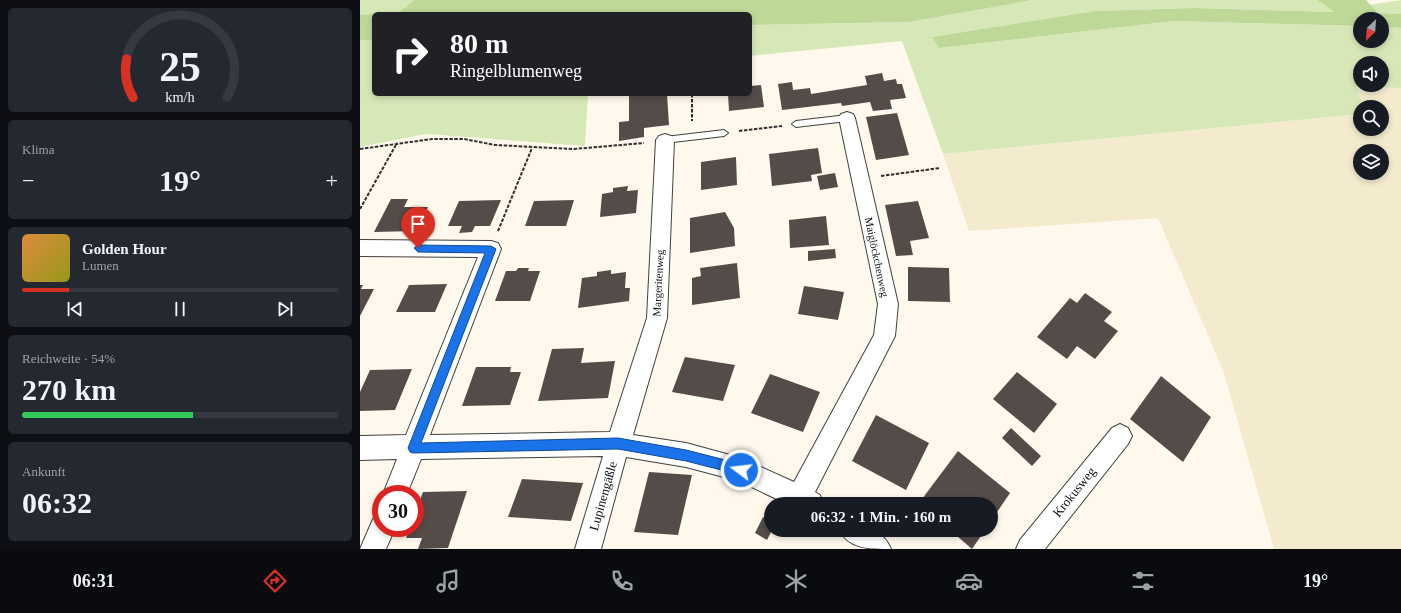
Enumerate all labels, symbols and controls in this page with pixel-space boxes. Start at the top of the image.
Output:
north arrow [1353,12,1389,48]
map controls [1353,12,1389,180]
icon: right [384,28,436,80]
text: 80 m [450,28,508,59]
text: 25 [159,44,201,90]
button: sound [1353,56,1389,92]
text: Ringelblumenweg [450,61,582,81]
text: km/h [165,89,195,105]
button: search [1353,100,1389,136]
text: Klima [22,142,55,157]
button: layers [1353,144,1389,180]
text: 19° [159,164,201,197]
text: − [22,168,34,193]
text: + [326,168,338,193]
pin [401,207,435,248]
icon: arrive [407,213,429,235]
street label: Maiglöckchenweg [863,216,891,298]
text: Golden Hour [82,241,167,257]
street label: Margeritenweg [650,249,666,317]
text: Lumen [82,258,119,273]
icon: previous [64,298,86,320]
icon: pause [169,298,191,320]
icon: next [274,298,296,320]
text: Reichweite · 54% [22,351,115,366]
text: 270 km [22,373,116,406]
position arrow [720,449,762,491]
street label: Lupinengäßle [586,459,620,532]
text: Ankunft [22,464,65,479]
street label: Krokusweg [1049,464,1099,520]
speed limit sign: 30 [372,485,424,537]
text: 06:32 [22,486,92,519]
text: 06:32 · 1 Min. · 160 m [811,509,951,525]
icon: directions [261,567,289,595]
icon: music [434,567,462,595]
icon: phone [608,567,636,595]
icon: climate [782,567,810,595]
icon: car [955,567,983,595]
icon: filters [1129,567,1157,595]
text: 06:31 [73,571,115,591]
text: 19° [1303,571,1328,591]

